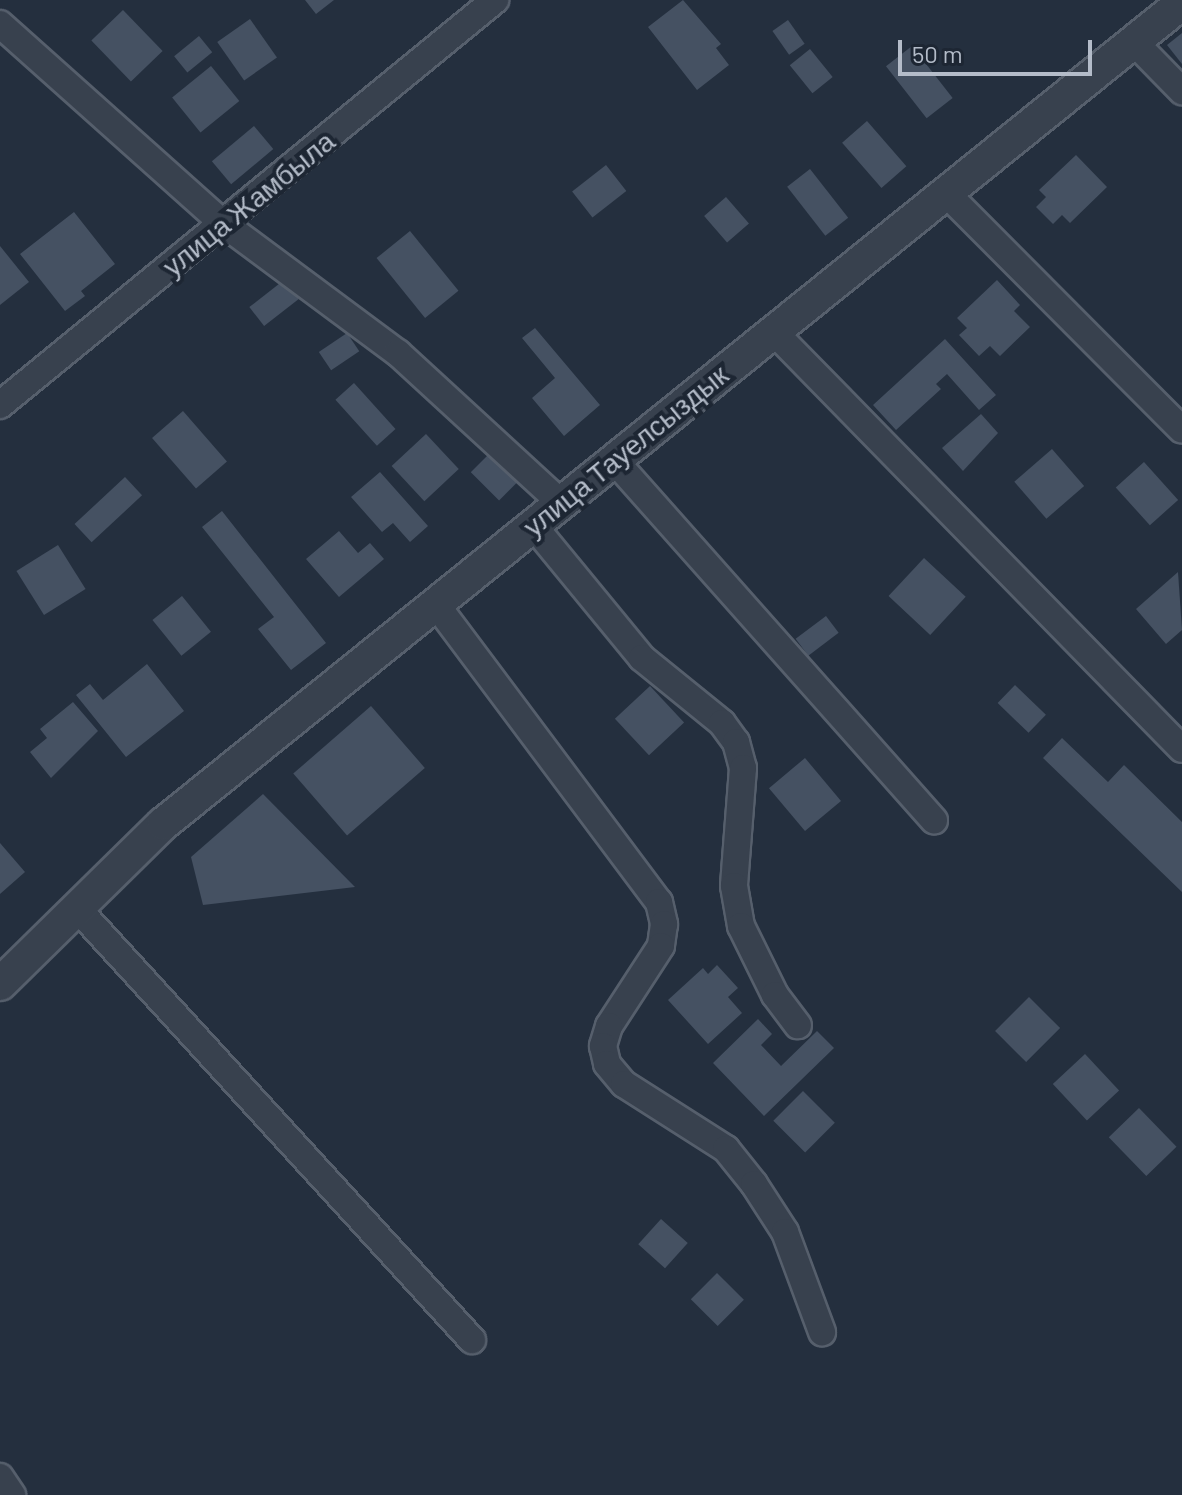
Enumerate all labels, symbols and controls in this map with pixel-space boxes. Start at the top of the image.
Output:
scale bar [902,24,1096,74]
text: 50 m [912,39,963,68]
street label: улица Жамбыла [155,123,341,283]
street label: улица Тауелсыздык [516,357,734,543]

